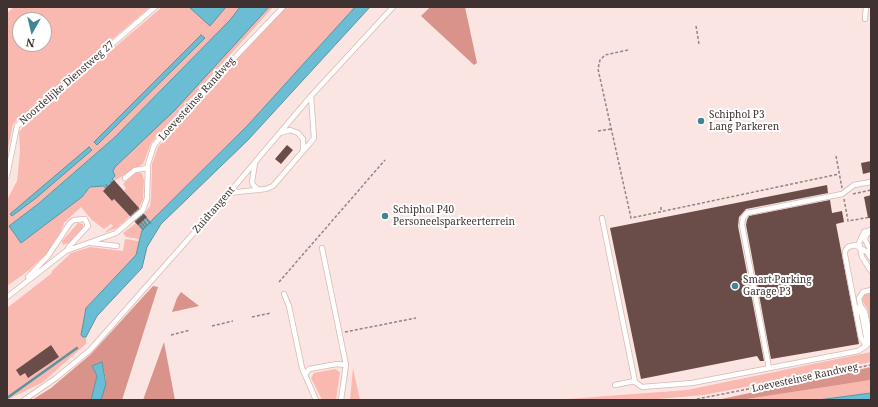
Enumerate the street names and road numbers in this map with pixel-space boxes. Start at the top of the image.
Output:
street label: Noordelijke Dienstweg 27 [17,39,117,127]
street label: Loevesteinse Randweg [156,55,238,143]
street label: Zuidtangent [190,184,238,236]
street label: Loevesteinse Randweg [751,361,859,395]

